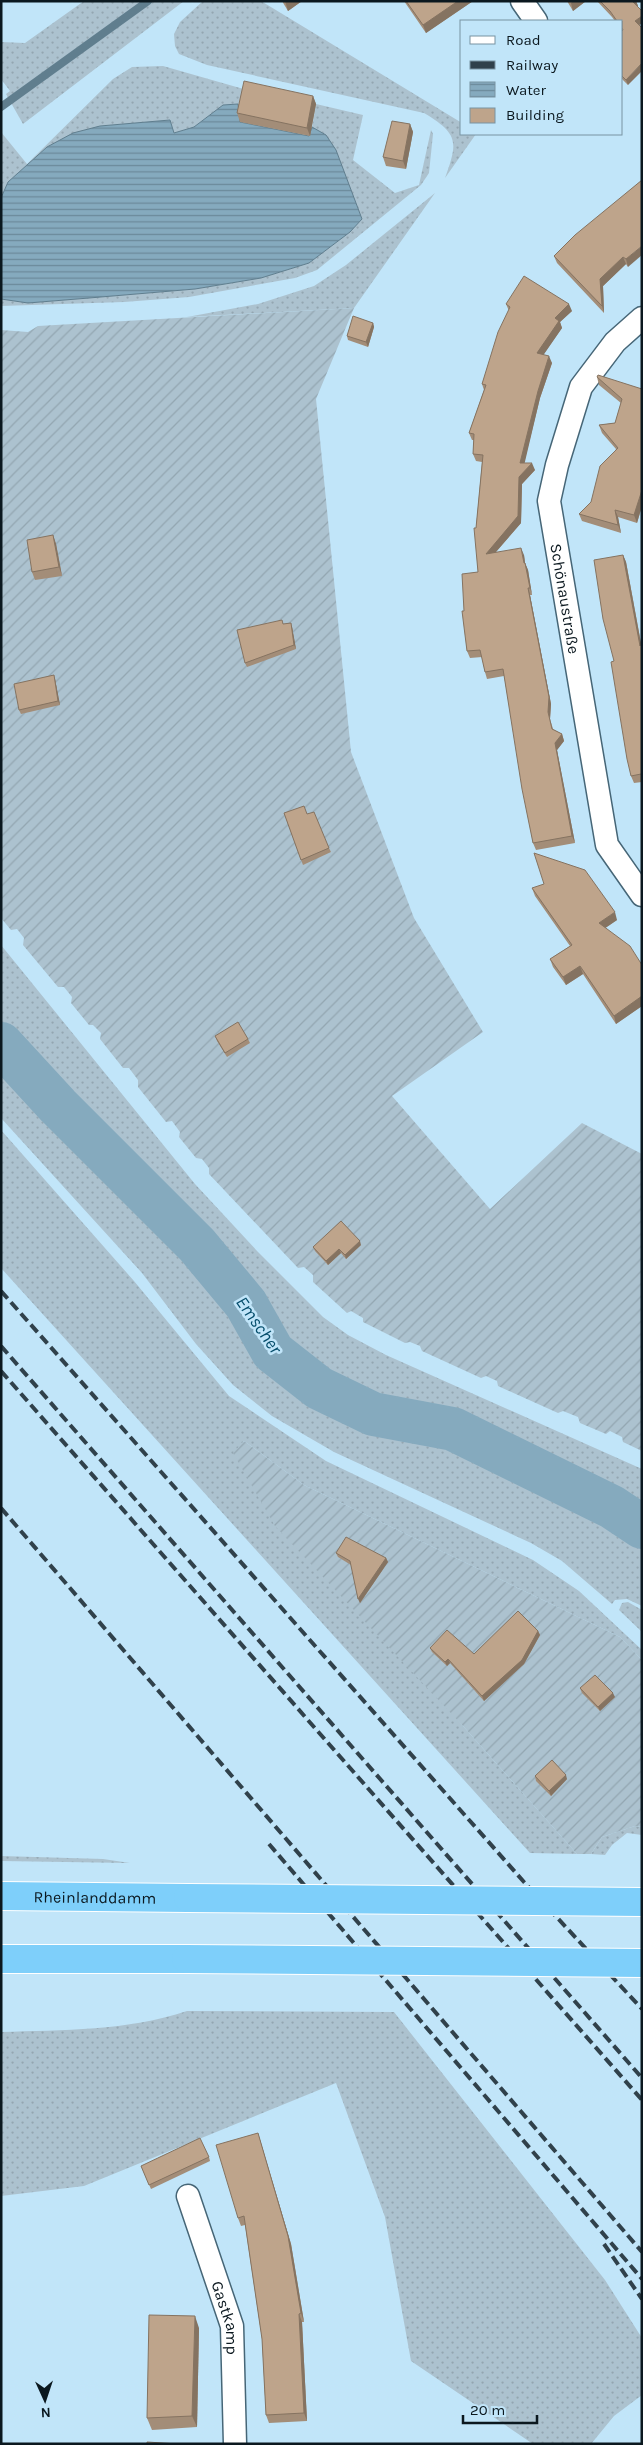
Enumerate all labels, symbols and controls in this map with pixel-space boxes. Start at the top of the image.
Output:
legend [460,20,623,135]
text: Road [506,31,541,49]
text: Railway [506,56,558,74]
text: Water [506,81,547,99]
text: Building [506,106,564,124]
street label: Schönaustraße [547,542,584,655]
water label: Emscher [231,1292,287,1359]
street label: Rheinlanddamm [33,1887,156,1907]
street label: Gastkamp [208,2278,242,2355]
north arrow [20,2375,70,2425]
scale bar [463,2392,537,2424]
text: 20 m [470,2401,505,2419]
text: N [40,2404,51,2421]

